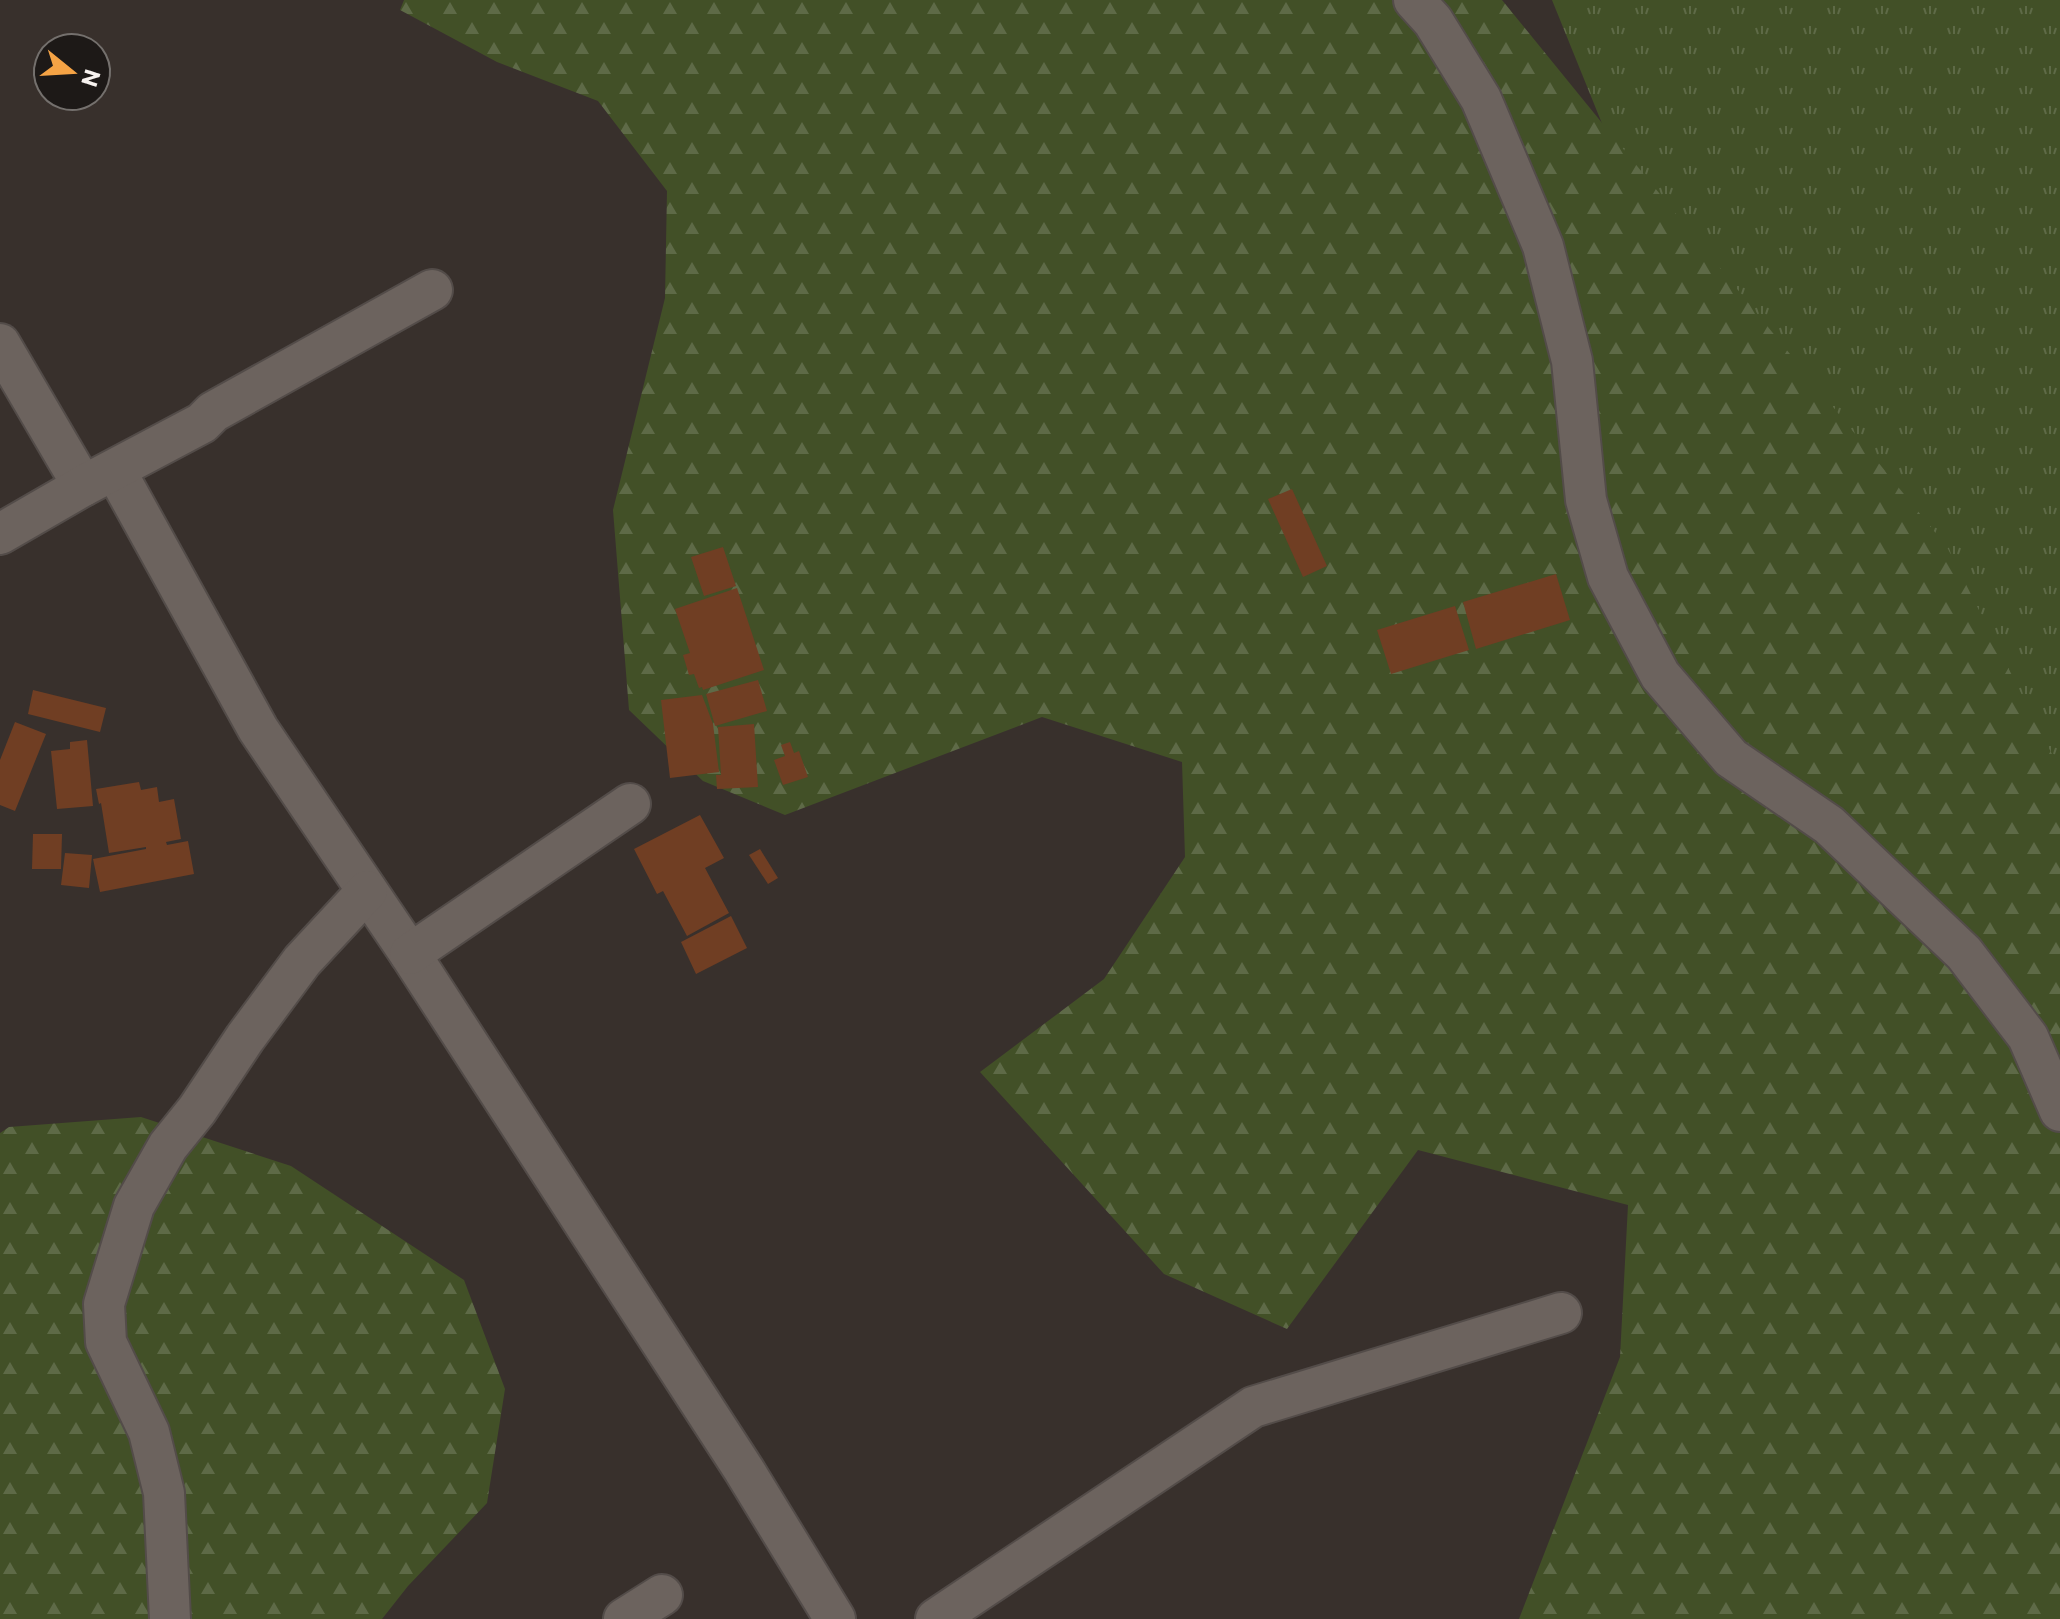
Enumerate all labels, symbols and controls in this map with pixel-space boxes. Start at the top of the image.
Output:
north arrow [32,32,112,112]
text: N [76,66,107,90]

